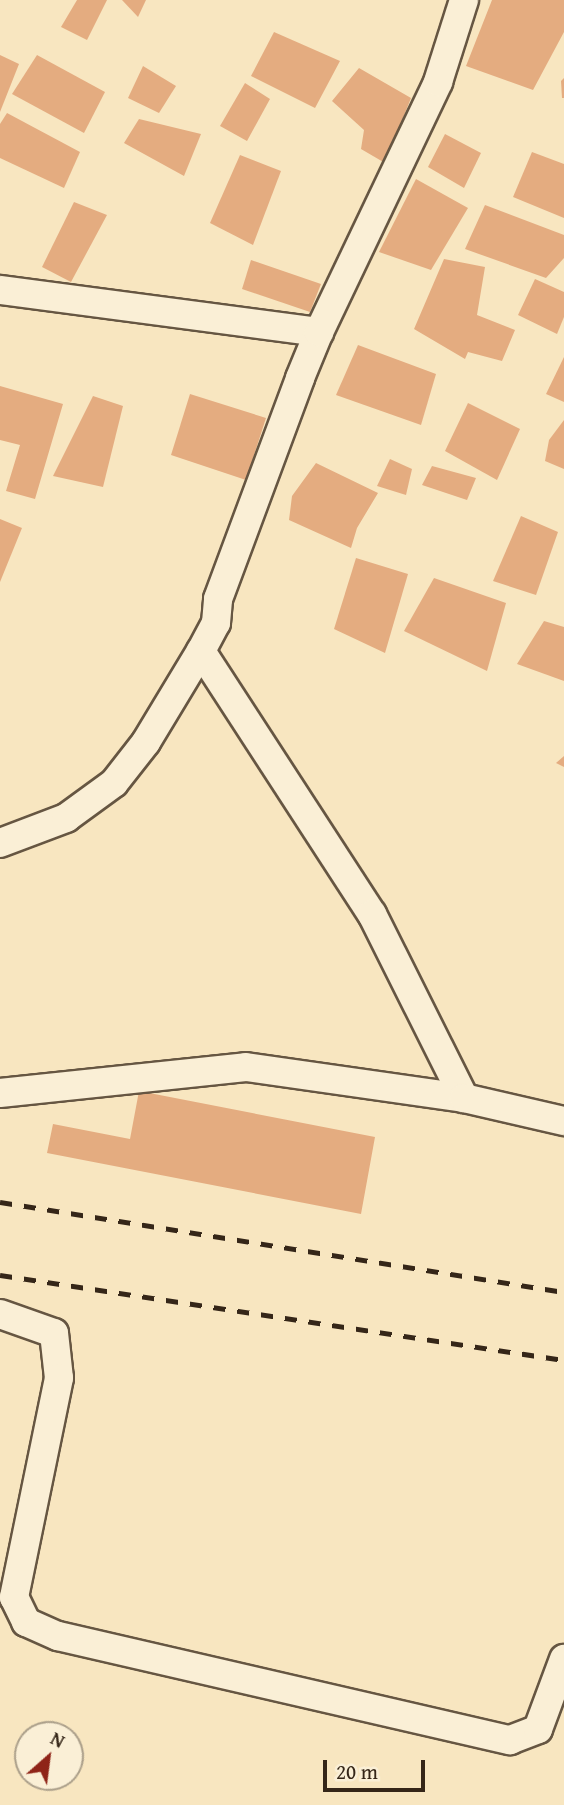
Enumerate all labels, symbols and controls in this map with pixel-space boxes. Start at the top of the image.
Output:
north arrow [14,1721,84,1791]
text: N [46,1724,70,1755]
scale bar [326,1745,428,1789]
text: 20 m [336,1756,378,1787]

